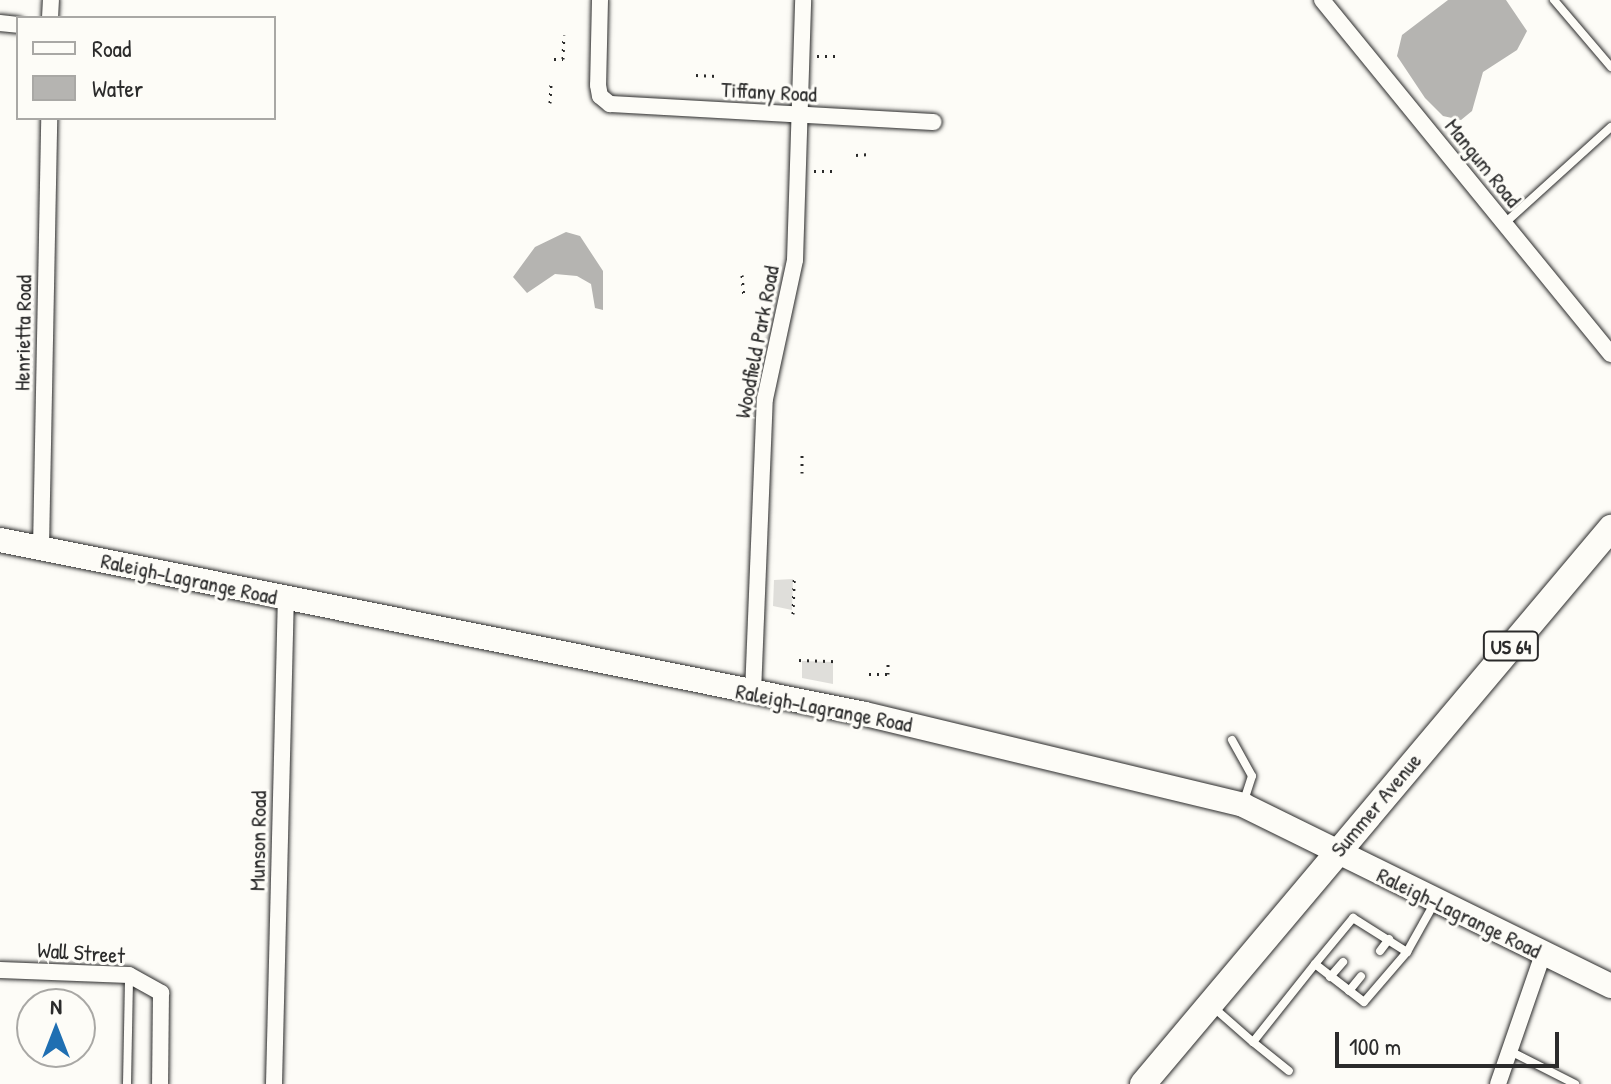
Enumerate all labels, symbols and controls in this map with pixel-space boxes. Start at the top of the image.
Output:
legend [16,16,276,120]
text: Road [92,32,131,64]
text: Water [92,72,143,104]
street label: Tiffany Road [720,76,818,108]
street label: Mangum Road [1439,113,1527,213]
street label: Woodfield Park Road [729,263,785,421]
street label: Henrietta Road [9,275,37,391]
street label: Raleigh-Lagrange Road [99,547,279,611]
road number: US 64 [1481,630,1541,662]
street label: Raleigh-Lagrange Road [733,678,915,738]
street label: Summer Avenue [1325,748,1427,862]
street label: Munson Road [244,791,272,891]
street label: Raleigh-Lagrange Road [1373,862,1545,964]
street label: Wall Street [36,937,126,969]
north arrow [16,988,96,1068]
text: N [50,991,62,1021]
scale bar [1339,1016,1563,1066]
text: 100 m [1349,1030,1401,1062]

